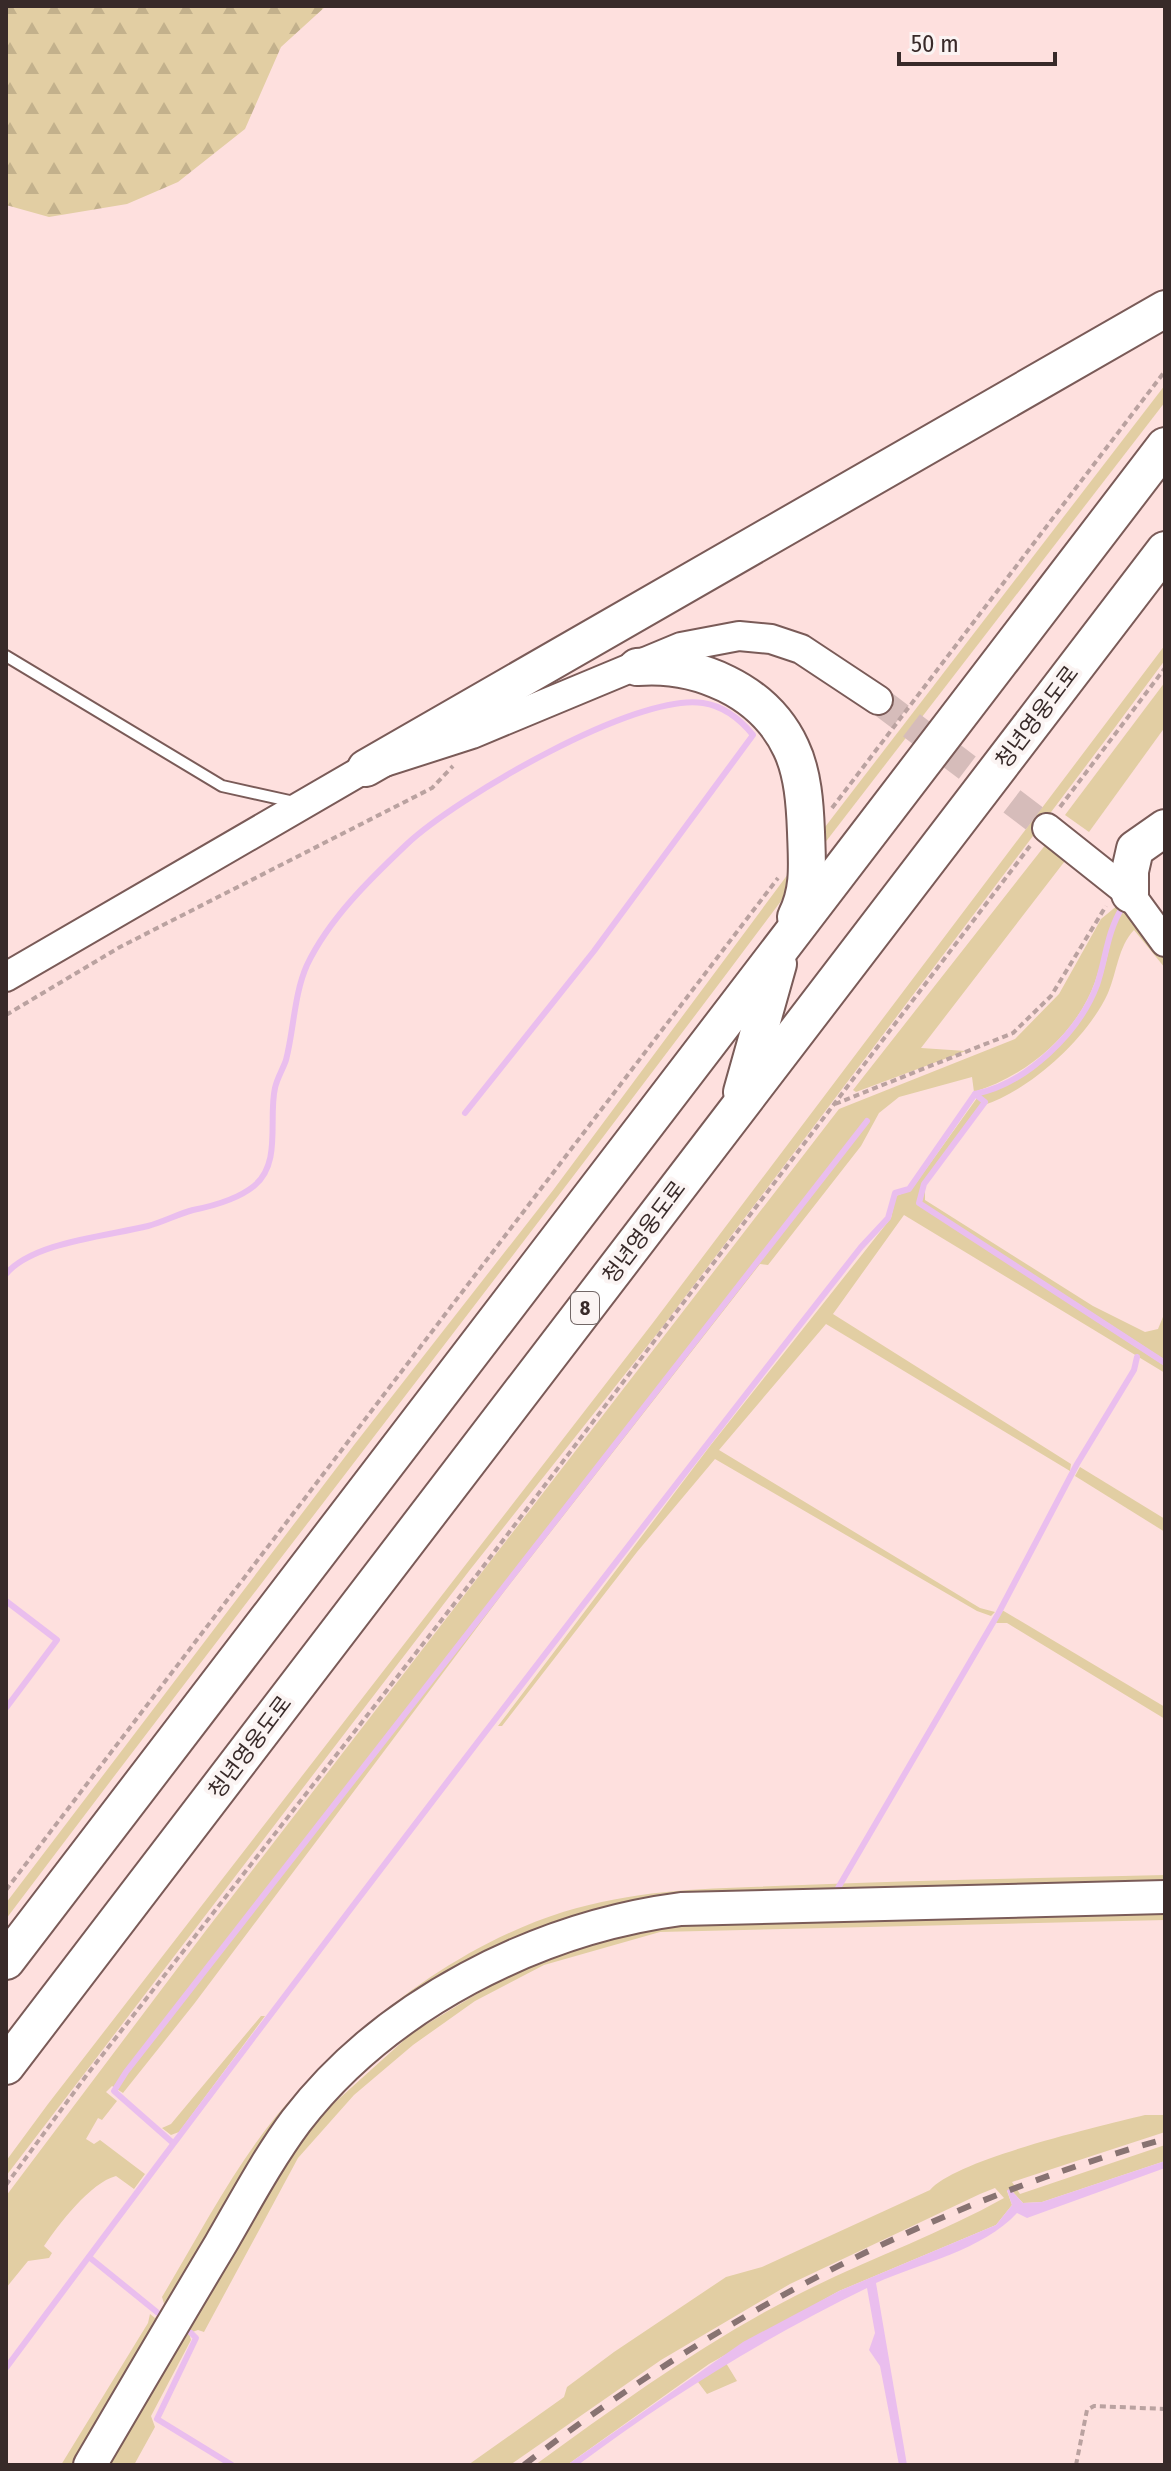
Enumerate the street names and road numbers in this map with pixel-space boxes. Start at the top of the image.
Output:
street label: 청년영웅도로 [990,660,1084,774]
street label: 청년영웅도로 [597,1175,691,1289]
road number: 8 [571,1292,599,1324]
street label: 청년영웅도로 [203,1690,297,1804]

